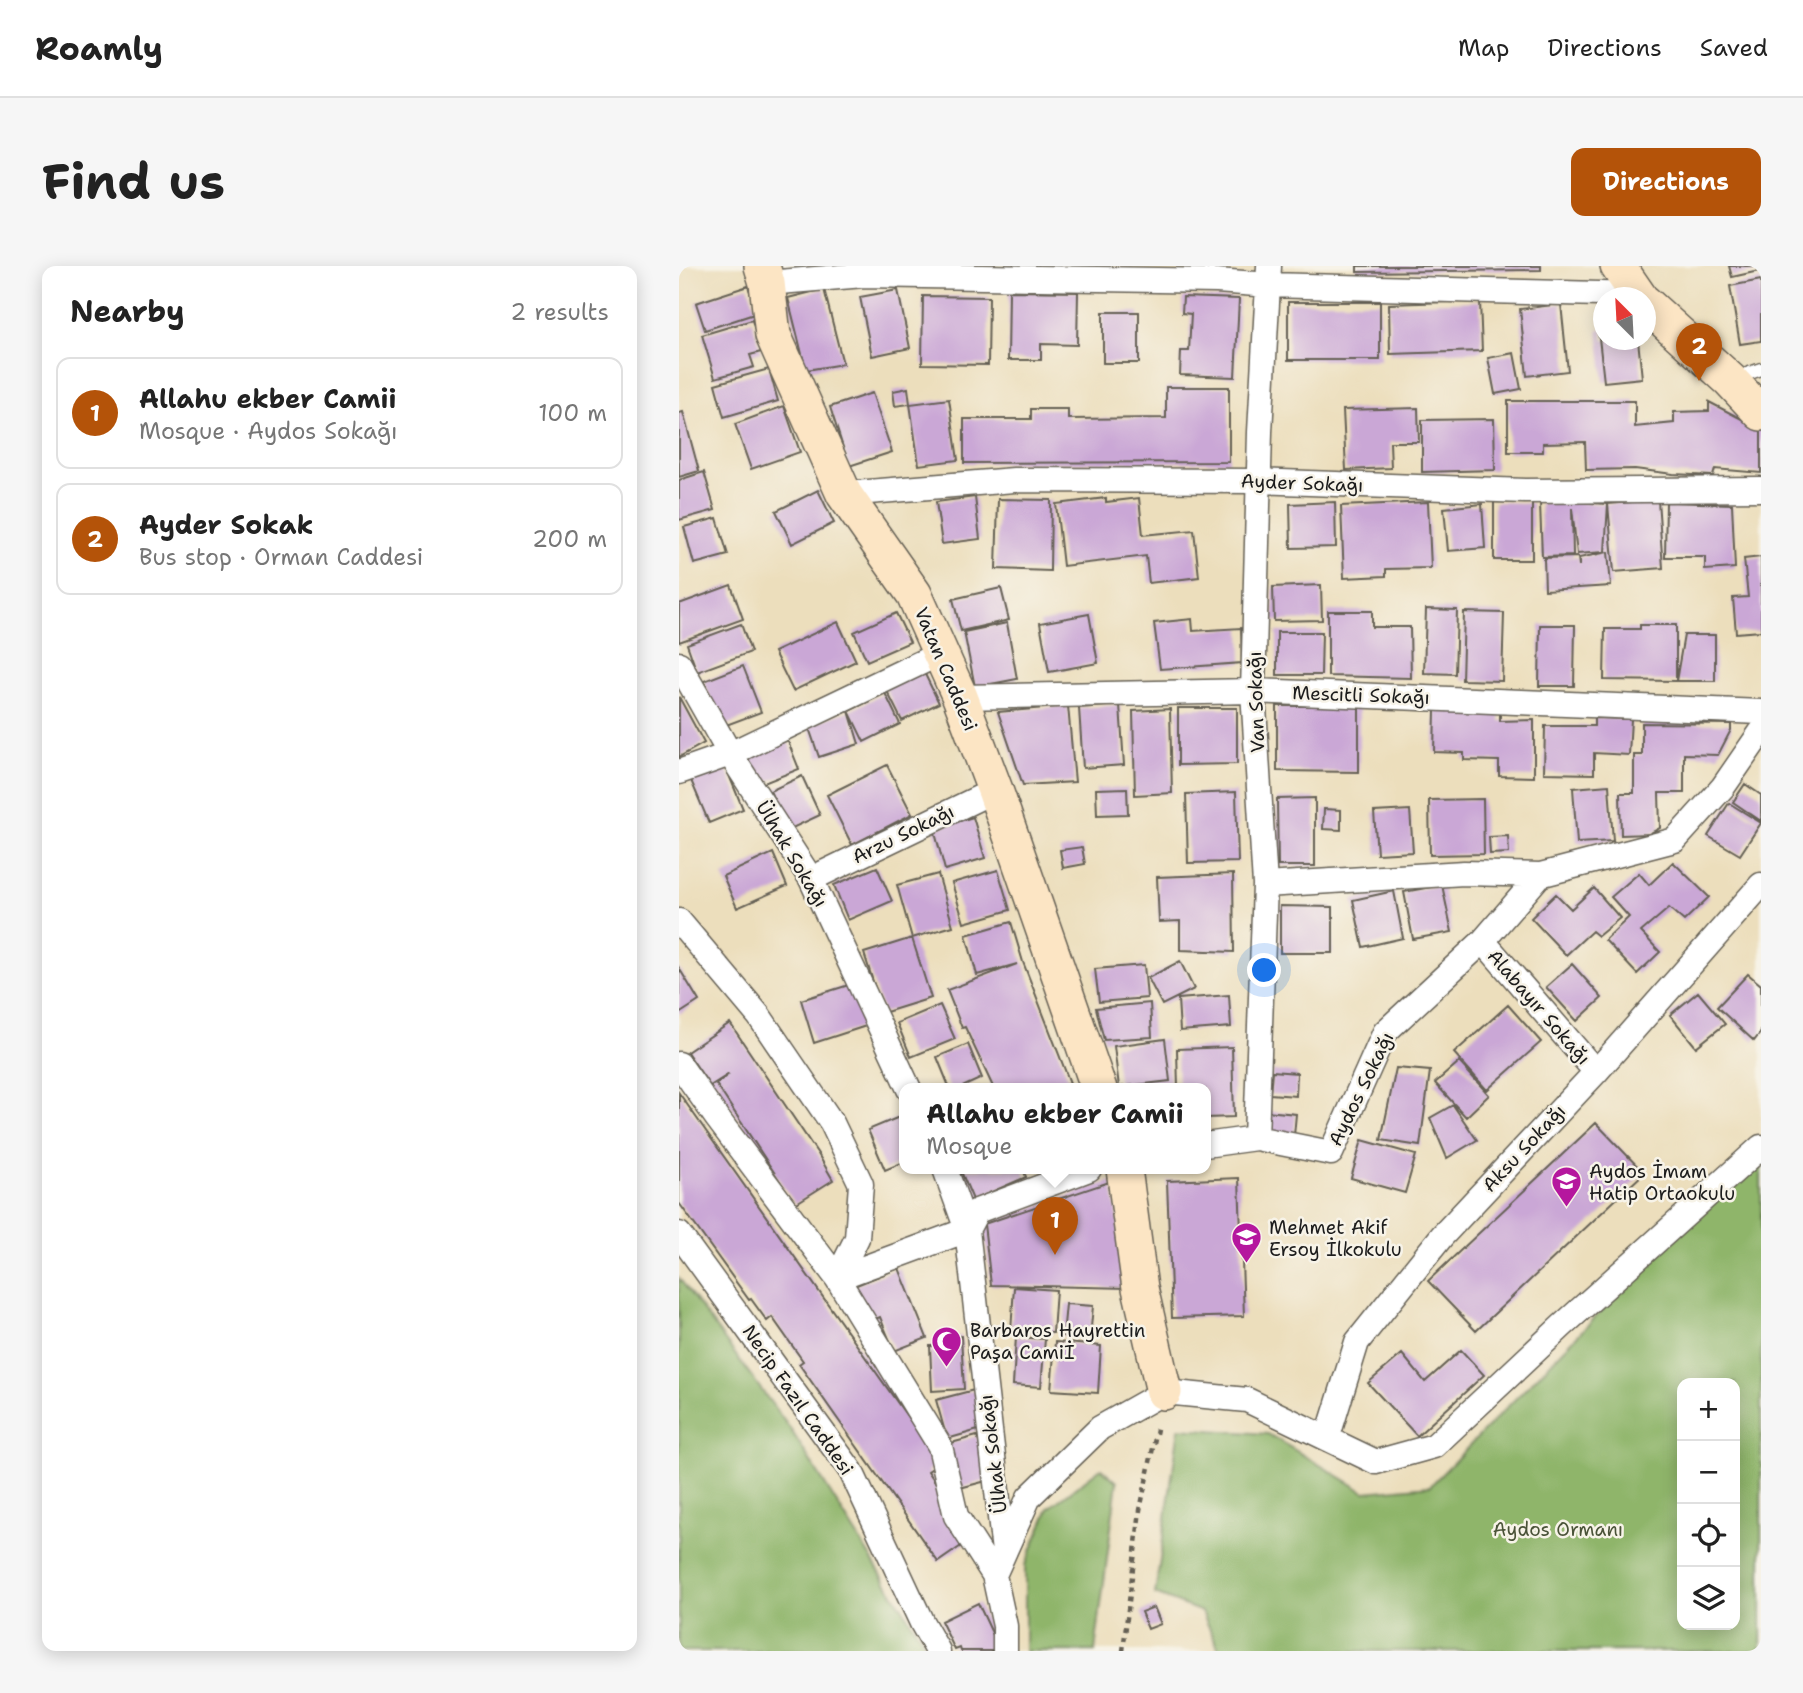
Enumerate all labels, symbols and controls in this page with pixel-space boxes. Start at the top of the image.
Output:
text: Roamly [35,26,163,71]
text: Map [1458,32,1509,64]
text: Directions [1547,32,1662,64]
text: Saved [1700,32,1768,64]
button: Directions [1571,148,1761,216]
text: Find us [42,149,225,215]
north arrow [1593,287,1656,350]
text: Nearby [70,291,185,332]
text: 2 results [510,297,609,327]
pin: 2 [1676,323,1722,381]
text: Allahu ekber Camii [139,381,396,416]
text: 1 [90,398,100,428]
text: 100 m [538,398,607,428]
text: Mosque · Aydos Sokağı [139,416,397,446]
street label: Ayder Sokağı [1240,468,1364,498]
text: Ayder Sokak [139,507,313,542]
text: 2 [87,524,103,554]
text: 200 m [532,524,607,554]
text: Bus stop · Orman Caddesi [139,542,423,572]
street label: Vatan Caddesi [909,603,983,735]
street label: Van Sokağı [1242,651,1270,753]
street label: Mescitli Sokağı [1292,680,1430,710]
street label: Ülhak Sokağı [750,796,834,912]
street label: Arzu Sokağı [848,799,958,869]
street label: Alabayır Sokağı [1482,944,1596,1070]
your location [1247,953,1281,987]
street label: Aydos Sokağı [1323,1028,1399,1150]
popup [899,1083,1211,1174]
text: Allahu ekber Camii [926,1096,1184,1131]
street label: Aksu Sokağı [1477,1099,1571,1197]
text: Mosque [926,1131,1012,1161]
place label: Aydos İmam Hatip Ortaokulu [1589,1159,1735,1206]
school or university icon: Aydos İmam Hatip Ortaokulu [1549,1165,1583,1209]
pin: 1 [1032,1197,1078,1255]
place label: Mehmet Akif Ersoy İlkokulu [1269,1215,1402,1262]
school or university icon: Mehmet Akif Ersoy İlkokulu [1229,1221,1263,1265]
place label: Barbaros Hayrettin Paşa Camiİ [970,1318,1146,1365]
street label: Necip Fazıl Caddesi [737,1320,859,1480]
mosque icon: Barbaros Hayrettin Paşa Camiİ [930,1324,964,1368]
map controls [1677,1378,1740,1630]
button: + [1677,1378,1740,1441]
street label: Ülhak Sokağı [973,1393,1013,1515]
button: − [1677,1441,1740,1504]
button: locate [1677,1504,1740,1567]
park label: Aydos Ormanı [1493,1517,1623,1542]
button: layers [1677,1567,1740,1630]

